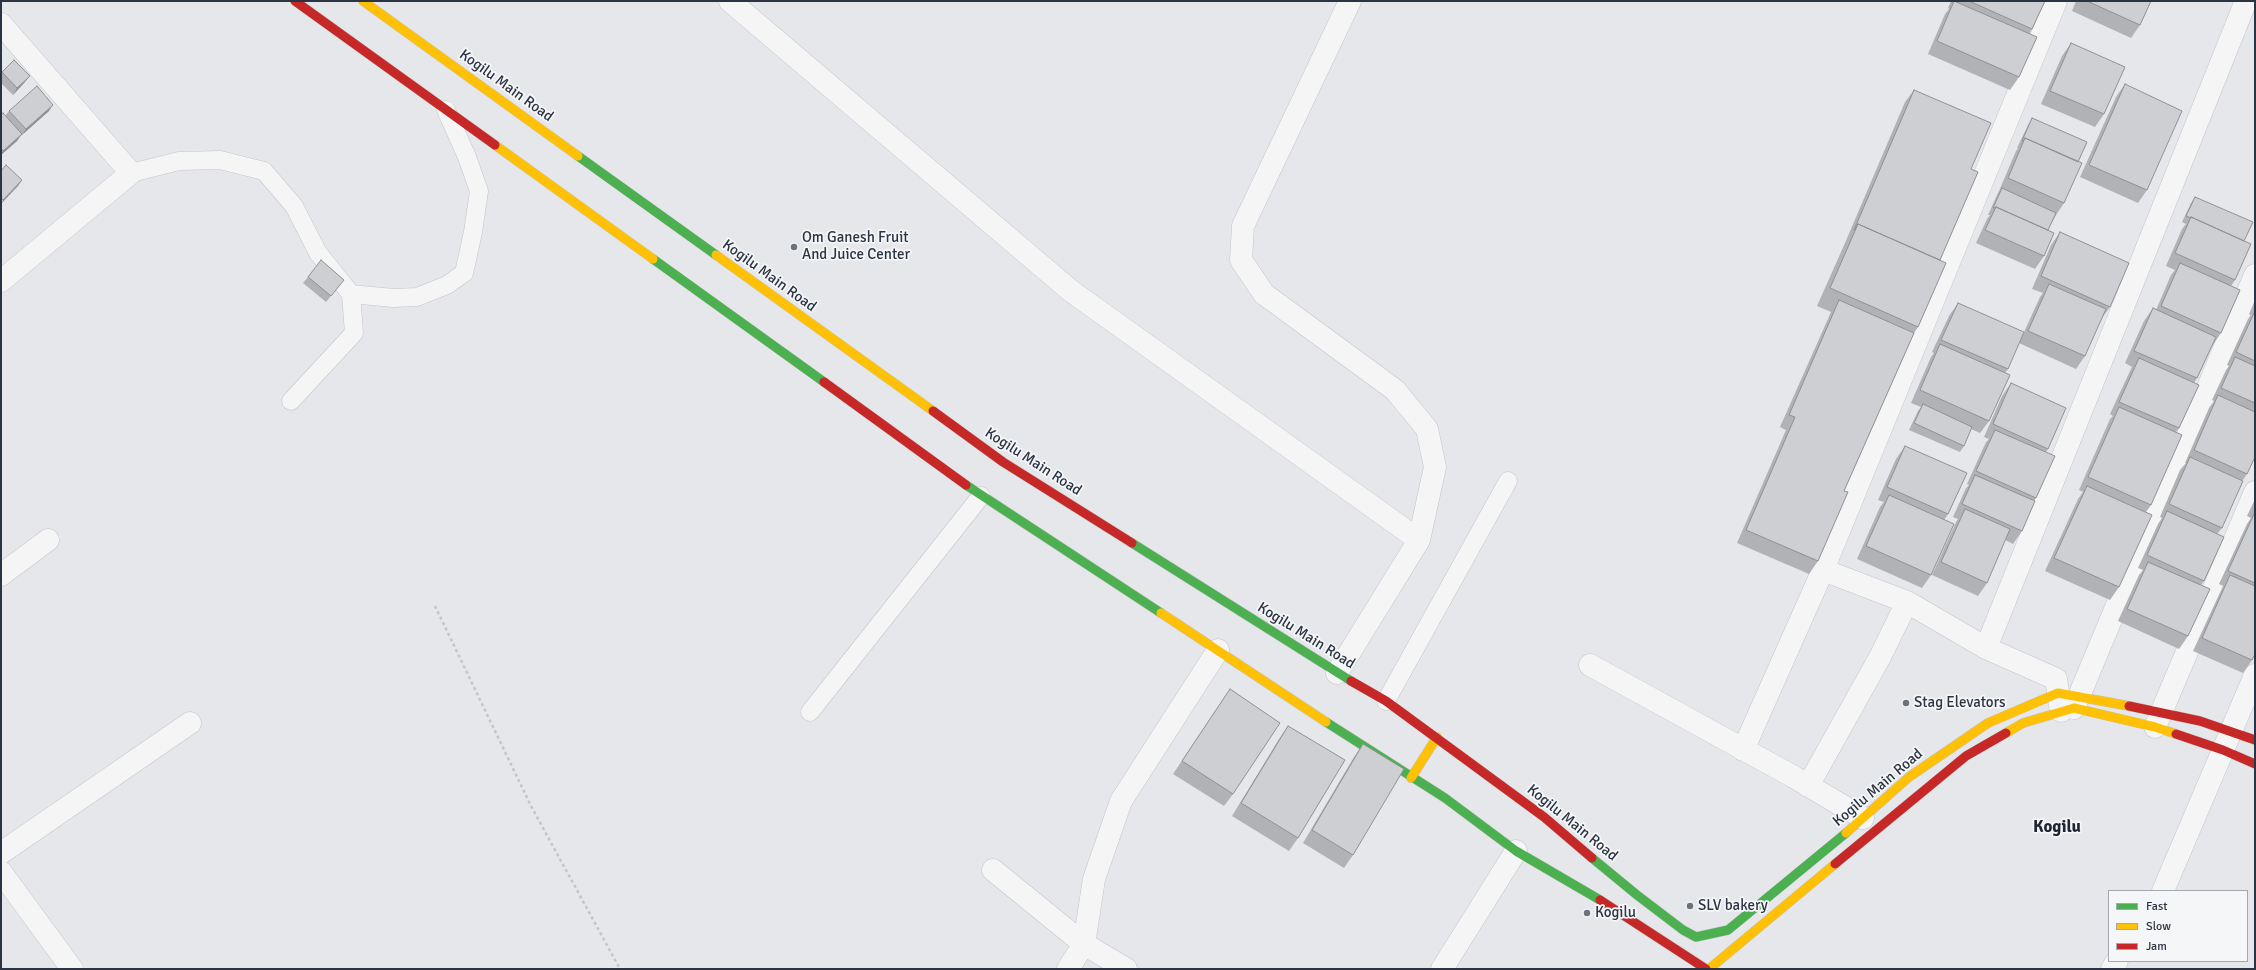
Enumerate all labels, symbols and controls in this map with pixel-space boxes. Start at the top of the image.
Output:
street label: Kogilu Main Road [456,46,556,126]
place label: Om Ganesh Fruit And Juice Center [802,229,910,264]
street label: Kogilu Main Road [719,236,819,316]
marker: Om Ganesh Fruit And Juice Center [789,242,799,252]
street label: Kogilu Main Road [981,424,1085,500]
street label: Kogilu Main Road [1254,599,1358,673]
place label: Stag Elevators [1914,694,2006,712]
marker: Stag Elevators [1901,698,1911,708]
street label: Kogilu Main Road [1829,745,1927,831]
street label: Kogilu Main Road [1523,781,1621,865]
district label: Kogilu [2033,818,2081,838]
legend [2108,890,2248,962]
place label: SLV bakery [1698,897,1768,915]
text: Fast [2146,899,2167,914]
marker: SLV bakery [1685,901,1695,911]
place label: Kogilu [1595,904,1636,922]
marker: Kogilu [1582,908,1592,918]
text: Slow [2146,919,2171,934]
text: Jam [2146,939,2167,954]

